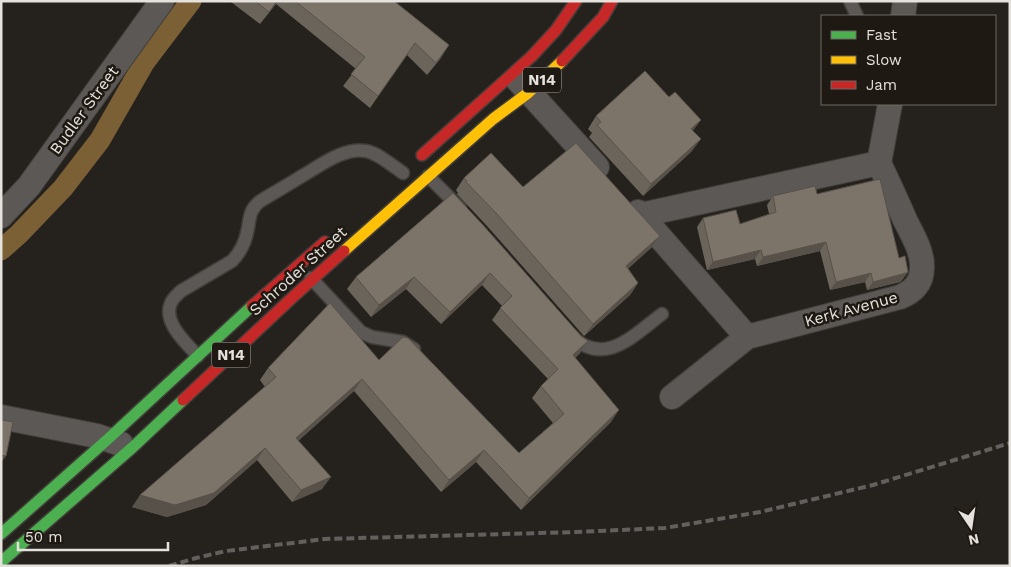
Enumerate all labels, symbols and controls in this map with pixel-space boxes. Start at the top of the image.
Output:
legend [821,15,996,105]
text: Fast [866,26,898,44]
text: Slow [866,51,902,69]
street label: Budler Street [46,62,122,158]
road number: N14 [523,68,561,92]
text: Jam [866,76,897,94]
street label: Schroder Street [246,222,351,320]
street label: Kerk Avenue [802,287,900,331]
road number: N14 [212,342,250,368]
north arrow [946,502,996,552]
scale bar [18,520,168,552]
text: 50 m [25,528,62,546]
text: N [967,531,981,549]

